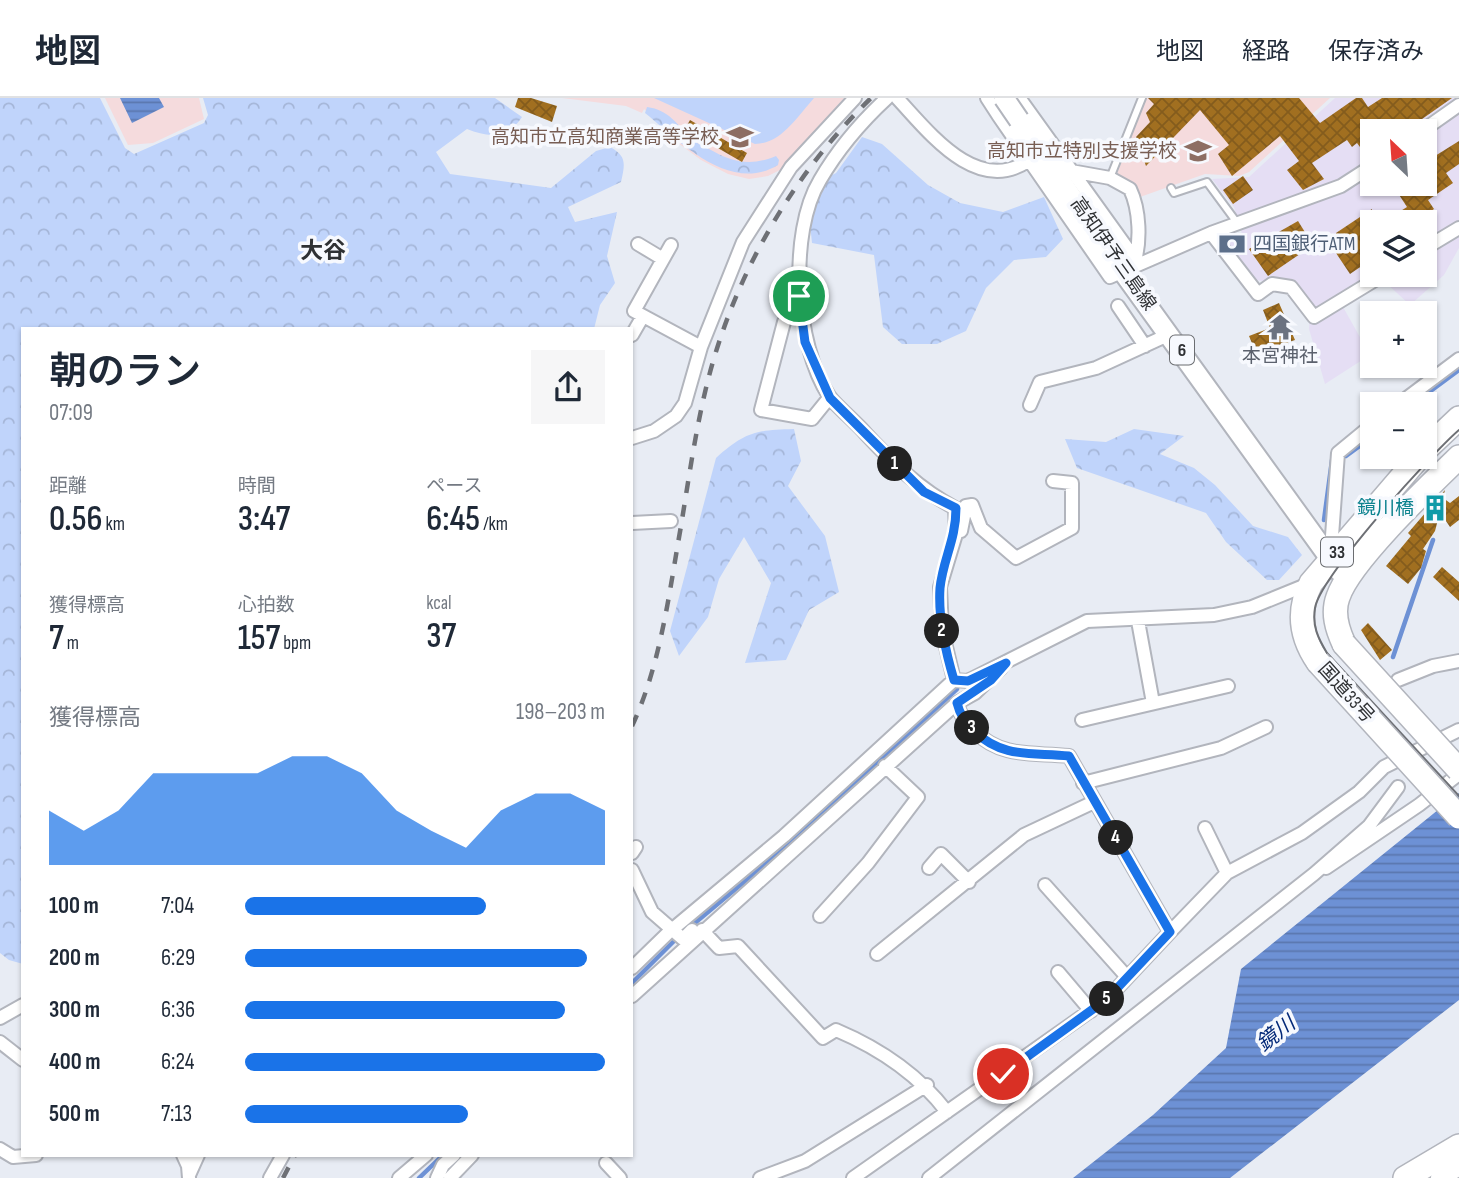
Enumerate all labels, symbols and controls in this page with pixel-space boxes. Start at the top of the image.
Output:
text: 地図 [35,32,101,72]
text: 地図 [1156,37,1204,66]
text: 経路 [1242,37,1290,66]
text: 保存済み [1328,37,1424,66]
north arrow [1360,119,1437,196]
map controls [1360,119,1437,469]
school or university icon: 高知市立高知商業高等学校 [725,122,755,152]
place label: 高知市立高知商業高等学校 [491,126,719,149]
school or university icon: 高知市立特別支援学校 [1183,136,1213,166]
place label: 高知市立特別支援学校 [987,140,1177,163]
street label: 高知伊予三島線 [1065,193,1161,315]
button: layers [1360,210,1437,287]
bank icon: 四国銀行ATM [1217,229,1247,259]
place label: 四国銀行ATM [1253,233,1355,256]
district label: 大谷 [300,237,346,265]
pin [769,266,829,326]
icon: arrive [780,277,818,315]
button: + [1360,301,1437,378]
temple icon: 本宮神社 [1265,312,1295,342]
road number: 6 [1170,336,1194,364]
place label: 本宮神社 [1242,345,1318,368]
text: 朝のラン [49,350,201,395]
button: share [531,350,605,424]
button: − [1360,392,1437,469]
text: 07:09 [49,399,93,427]
pin: 1 [878,446,912,482]
text: 1 [891,452,898,475]
text: 距離 [49,475,87,498]
text: 時間 [238,475,276,498]
text: ペース [426,475,482,498]
building icon: 鏡川橋 [1420,493,1450,523]
place label: 鏡川橋 [1357,497,1414,520]
text: 0.56 [49,498,102,541]
text: 3:47 [238,498,290,541]
text: 6:45 [426,498,480,541]
text: km [102,513,125,536]
text: /km [480,513,508,536]
road number: 33 [1321,538,1353,566]
text: kcal [426,592,451,615]
text: 獲得標高 [49,594,125,617]
text: 心拍数 [238,594,295,617]
pin: 2 [925,614,960,648]
text: 37 [426,615,456,658]
text: 7 [49,617,64,660]
text: 157 [238,617,280,660]
text: 2 [937,619,946,642]
text: m [64,632,79,655]
text: bpm [280,632,311,655]
street label: 国道33号 [1313,658,1379,728]
text: 198–203 m [516,698,605,726]
text: 獲得標高 [49,704,141,732]
pin: 3 [954,710,990,746]
text: 3 [967,716,976,739]
pin: 4 [1098,820,1134,856]
text: 4 [1111,826,1120,849]
text: 100 m [49,892,99,920]
text: 7:04 [161,892,194,920]
text: 200 m [49,944,100,972]
text: 6:29 [161,944,195,972]
pin: 5 [1090,982,1124,1016]
text: 5 [1102,987,1111,1010]
text: 300 m [49,996,100,1024]
text: 6:36 [161,996,195,1024]
water label: 鏡川 [1252,1010,1302,1057]
pin [973,1044,1033,1104]
text: 400 m [49,1048,100,1076]
text: 6:24 [161,1048,194,1076]
icon: check [984,1055,1022,1093]
text: 500 m [49,1100,100,1128]
text: 7:13 [161,1100,192,1128]

